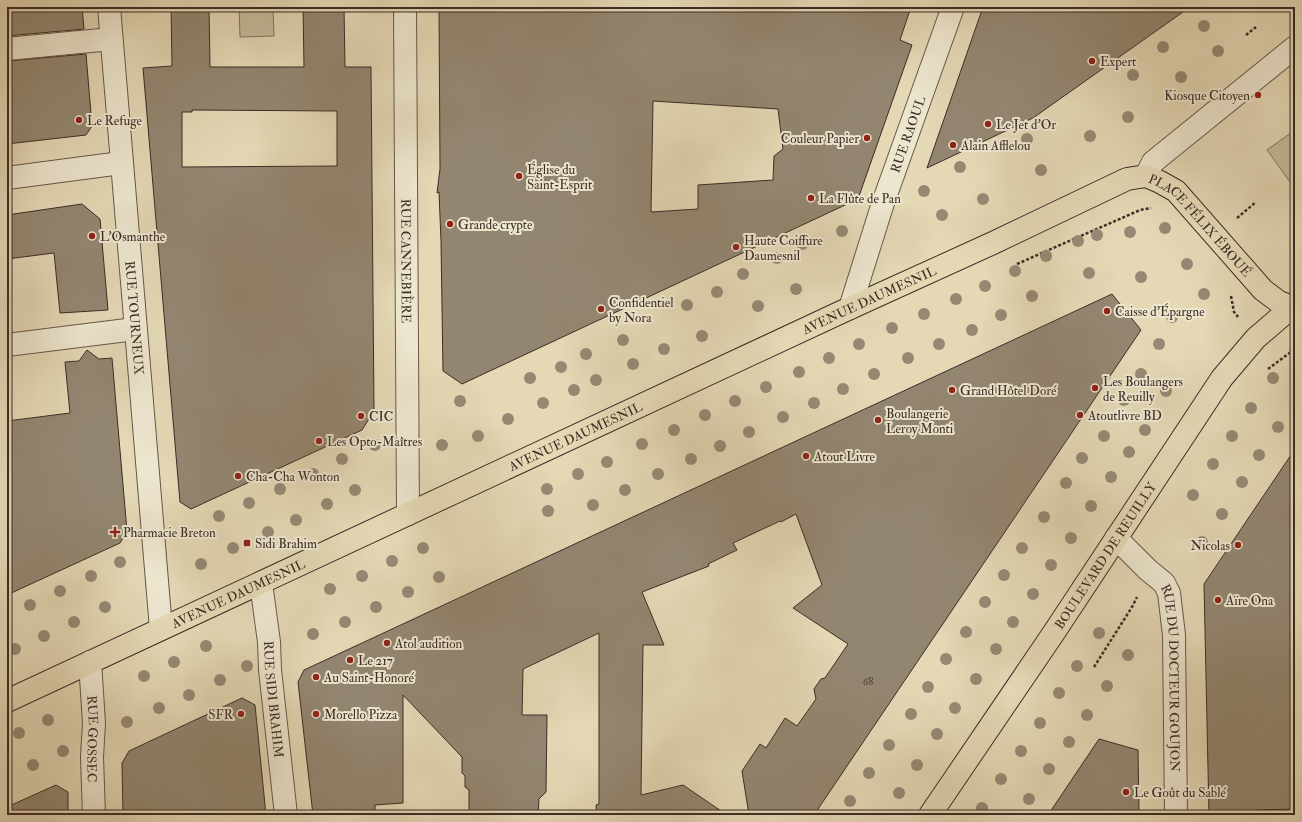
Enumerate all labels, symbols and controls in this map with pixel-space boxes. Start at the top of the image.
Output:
place label: Expert [1100,54,1136,71]
marker: Expert [1087,56,1097,66]
place label: Kiosque Citoyen [1164,88,1250,105]
marker: Kiosque Citoyen [1253,90,1263,100]
street label: RUE RAOUL [887,94,930,175]
place label: Le Refuge [87,113,143,129]
marker: Le Refuge [74,115,84,125]
place label: Le Jet d'Or [996,117,1056,133]
marker: Le Jet d'Or [983,119,993,129]
place label: Couleur Papier [781,131,859,148]
marker: Couleur Papier [862,133,872,143]
place label: Alain Afflelou [960,138,1031,154]
marker: Alain Afflelou [948,140,958,150]
place label: Église du Saint-Esprit [527,161,592,194]
marker: Église du Saint-Esprit [514,171,524,181]
street label: PLACE FÉLIX ÉBOUÉ [1146,171,1255,280]
place label: La Flûte de Pan [819,191,901,207]
marker: La Flûte de Pan [806,193,816,203]
street label: RUE CANNEBIÈRE [397,199,415,323]
place label: Grande crypte [458,217,533,234]
marker: Grande crypte [445,219,455,229]
place label: L'Osmanthe [100,229,166,245]
marker: L'Osmanthe [87,231,97,241]
place label: Haute Coiffure Daumesnil [744,233,823,264]
marker: Haute Coiffure Daumesnil [731,242,741,252]
street label: RUE TOURNEUX [121,260,147,376]
street label: AVENUE DAUMESNIL [799,263,939,338]
place label: Confidentiel by Nora [609,295,674,327]
place label: Caisse d'Épargne [1115,303,1205,321]
marker: Confidentiel by Nora [596,304,606,314]
marker: Caisse d'Épargne [1102,306,1112,316]
place label: Les Boulangers de Reuilly [1103,374,1184,406]
place label: Grand Hôtel Doré [960,383,1057,399]
marker: Les Boulangers de Reuilly [1090,383,1100,393]
marker: Grand Hôtel Doré [947,385,957,395]
street label: AVENUE DAUMESNIL [506,399,646,475]
place label: Boulangerie Leroy Monti [886,406,954,438]
place label: Atoutlivre BD [1087,408,1162,424]
place label: CIC [369,409,393,425]
marker: Atoutlivre BD [1075,410,1085,420]
marker: CIC [356,411,366,421]
marker: Boulangerie Leroy Monti [873,415,883,425]
place label: Les Opto-Maîtres [327,434,423,451]
marker: Les Opto-Maîtres [314,436,324,446]
place label: Atout Livre [813,449,876,465]
marker: Atout Livre [801,451,811,461]
place label: Cha-Cha Wonton [246,469,340,485]
marker: Cha-Cha Wonton [233,471,243,481]
street label: BOULEVARD DE REUILLY [1051,479,1161,633]
place label: Pharmacie Breton [123,525,216,541]
marker: Pharmacie Breton [110,527,120,537]
place label: Sidi Brahim [255,536,317,552]
marker: Sidi Brahim [242,538,252,548]
place label: Nicolas [1191,538,1231,554]
marker: Nicolas [1233,540,1243,550]
street label: AVENUE DAUMESNIL [168,556,308,633]
street label: RUE DU DOCTEUR GOUJON [1157,582,1183,772]
place label: Aïre Ona [1225,593,1274,609]
marker: Aïre Ona [1213,595,1223,605]
place label: Atol audition [394,636,462,652]
marker: Atol audition [382,638,392,648]
street label: RUE SIDI BRAHIM [260,640,287,759]
place label: Le 217 [358,653,393,669]
marker: Le 217 [345,655,355,665]
place label: Au Saint-Honoré [323,670,415,686]
marker: Au Saint-Honoré [311,672,321,682]
house number: 68 [863,675,873,688]
street label: RUE GOSSEC [83,695,101,783]
place label: SFR [208,707,234,723]
place label: Morello Pizza [324,707,398,723]
marker: SFR [236,709,246,719]
marker: Morello Pizza [311,709,321,719]
place label: Le Goût du Sablé [1134,785,1226,801]
marker: Le Goût du Sablé [1121,787,1131,797]

